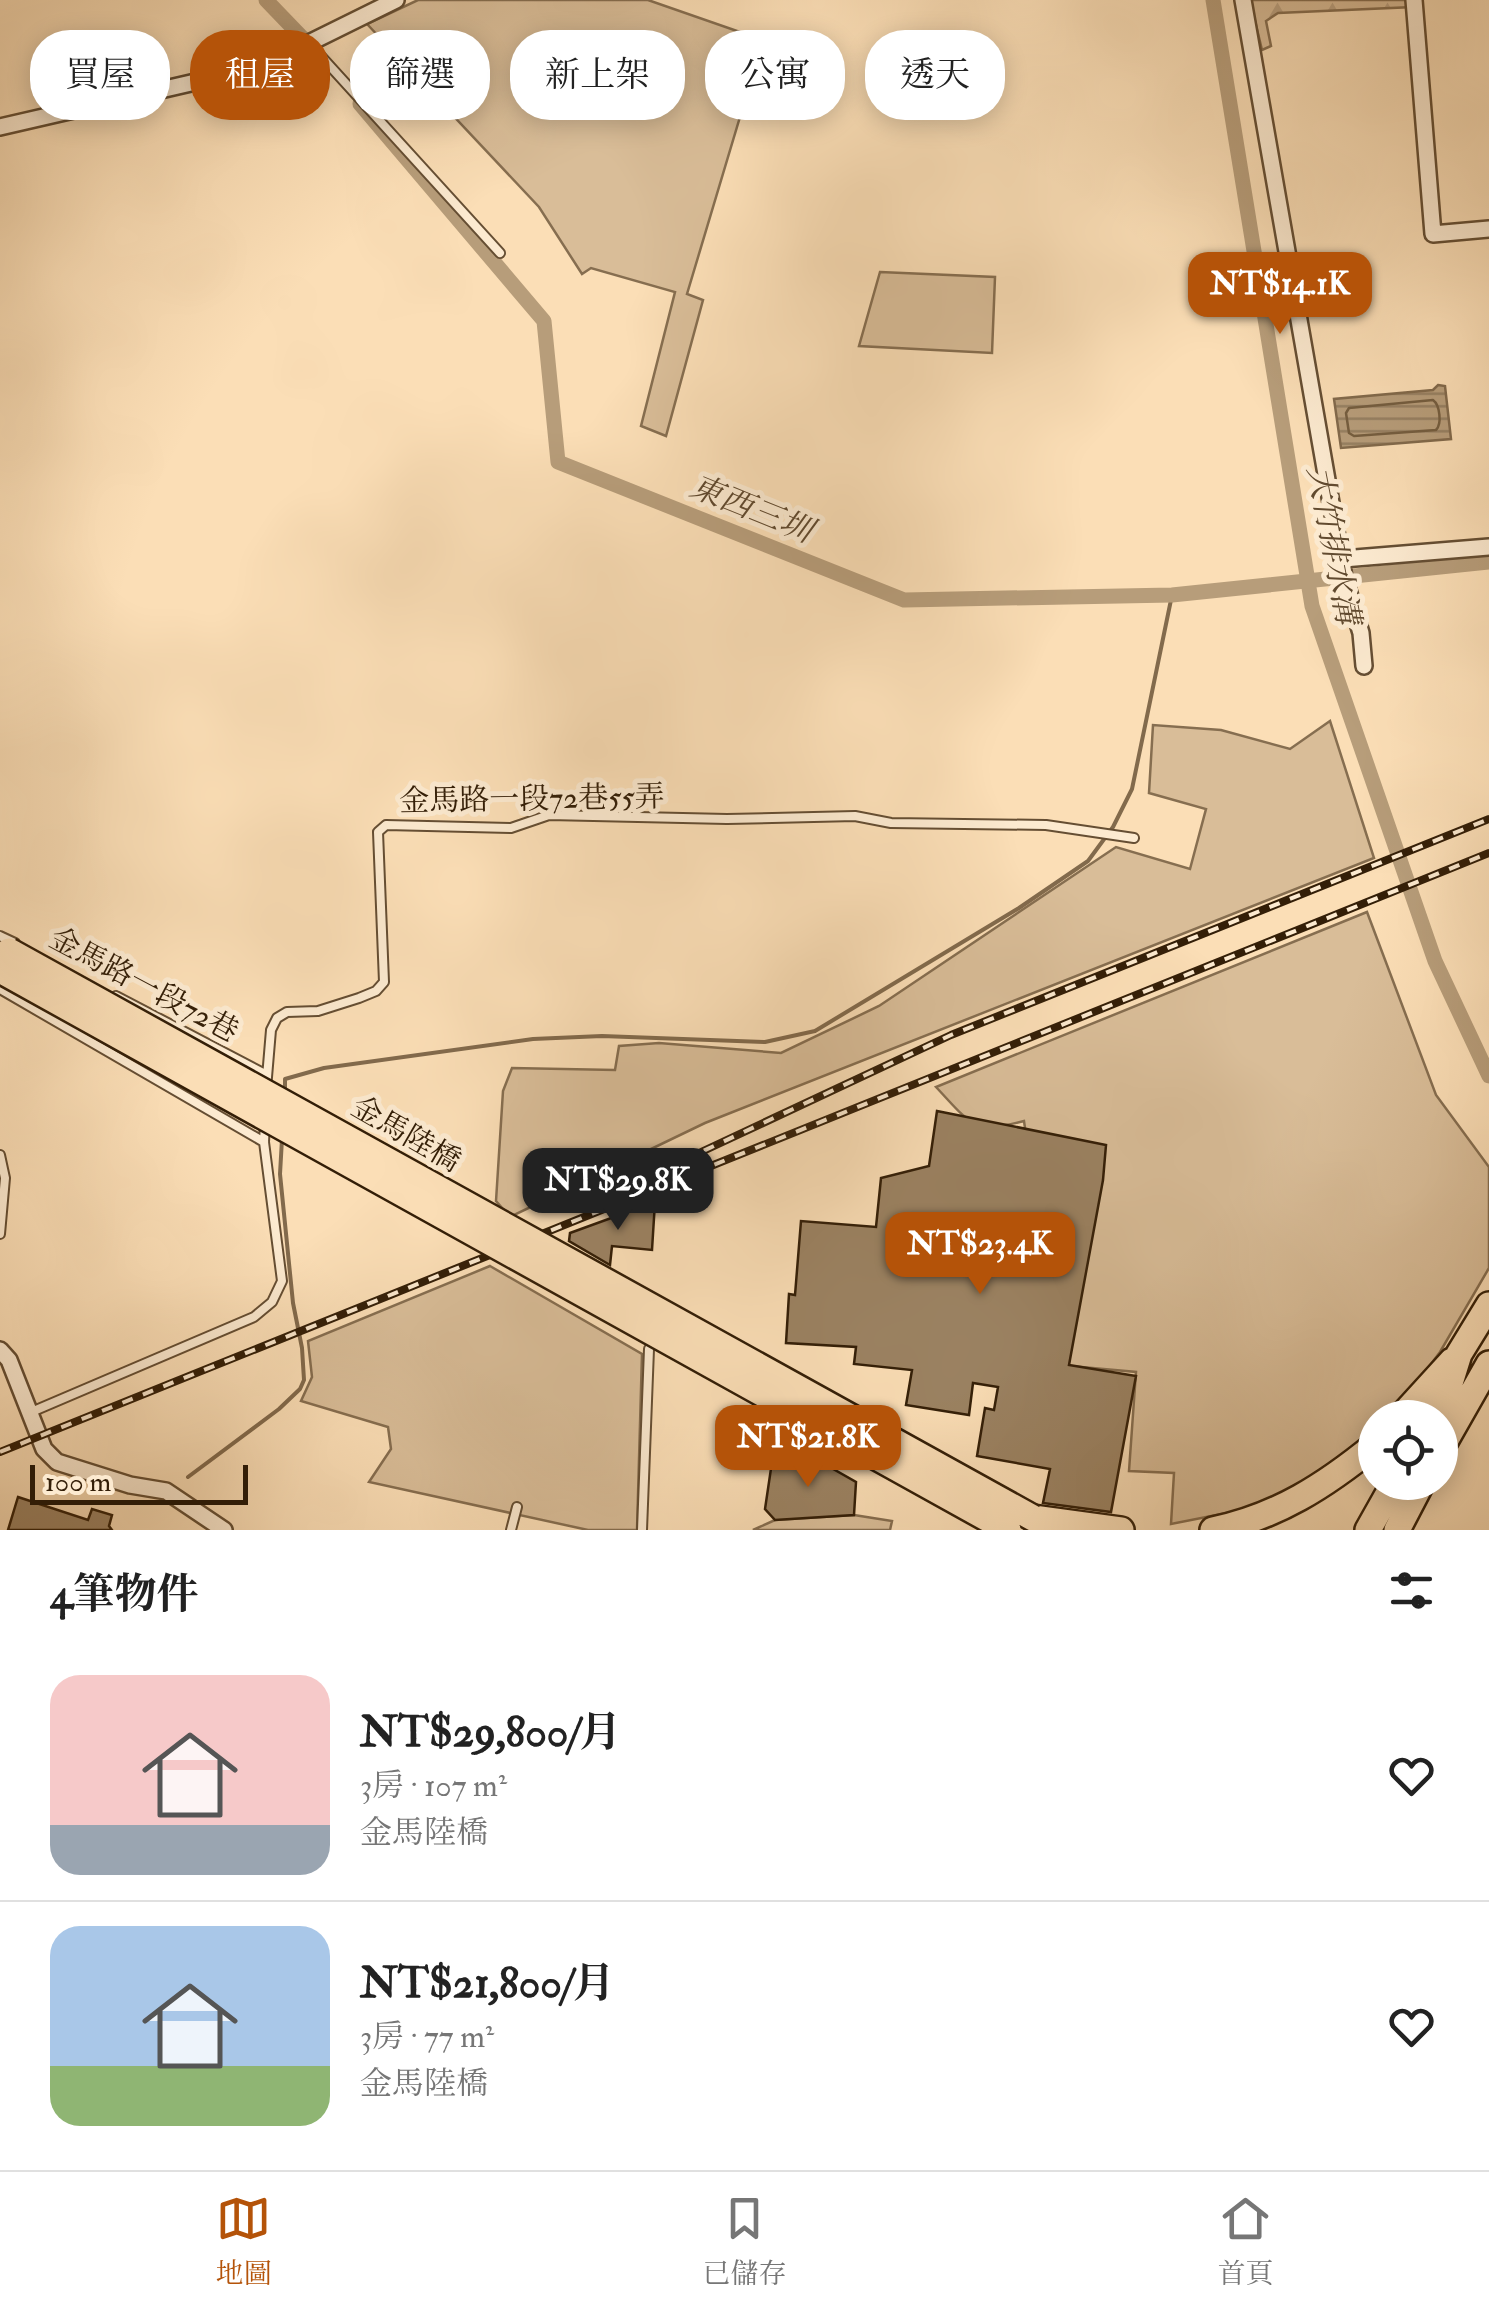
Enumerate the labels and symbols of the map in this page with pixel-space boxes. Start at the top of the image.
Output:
pin: NT$14.1K [1177,252,1383,337]
water label: 大竹排水溝 [1298,463,1369,632]
water label: 東西三圳 [684,466,822,553]
street label: 金馬路一段72巷55弄 [399,778,665,820]
street label: 金馬路一段72巷 [43,920,245,1050]
street label: 金馬陸橋 [345,1088,467,1180]
pin: NT$29.8K [515,1148,721,1233]
pin: NT$23.4K [877,1212,1083,1297]
pin: NT$21.8K [705,1405,911,1490]
scale bar [30,1460,248,1504]

